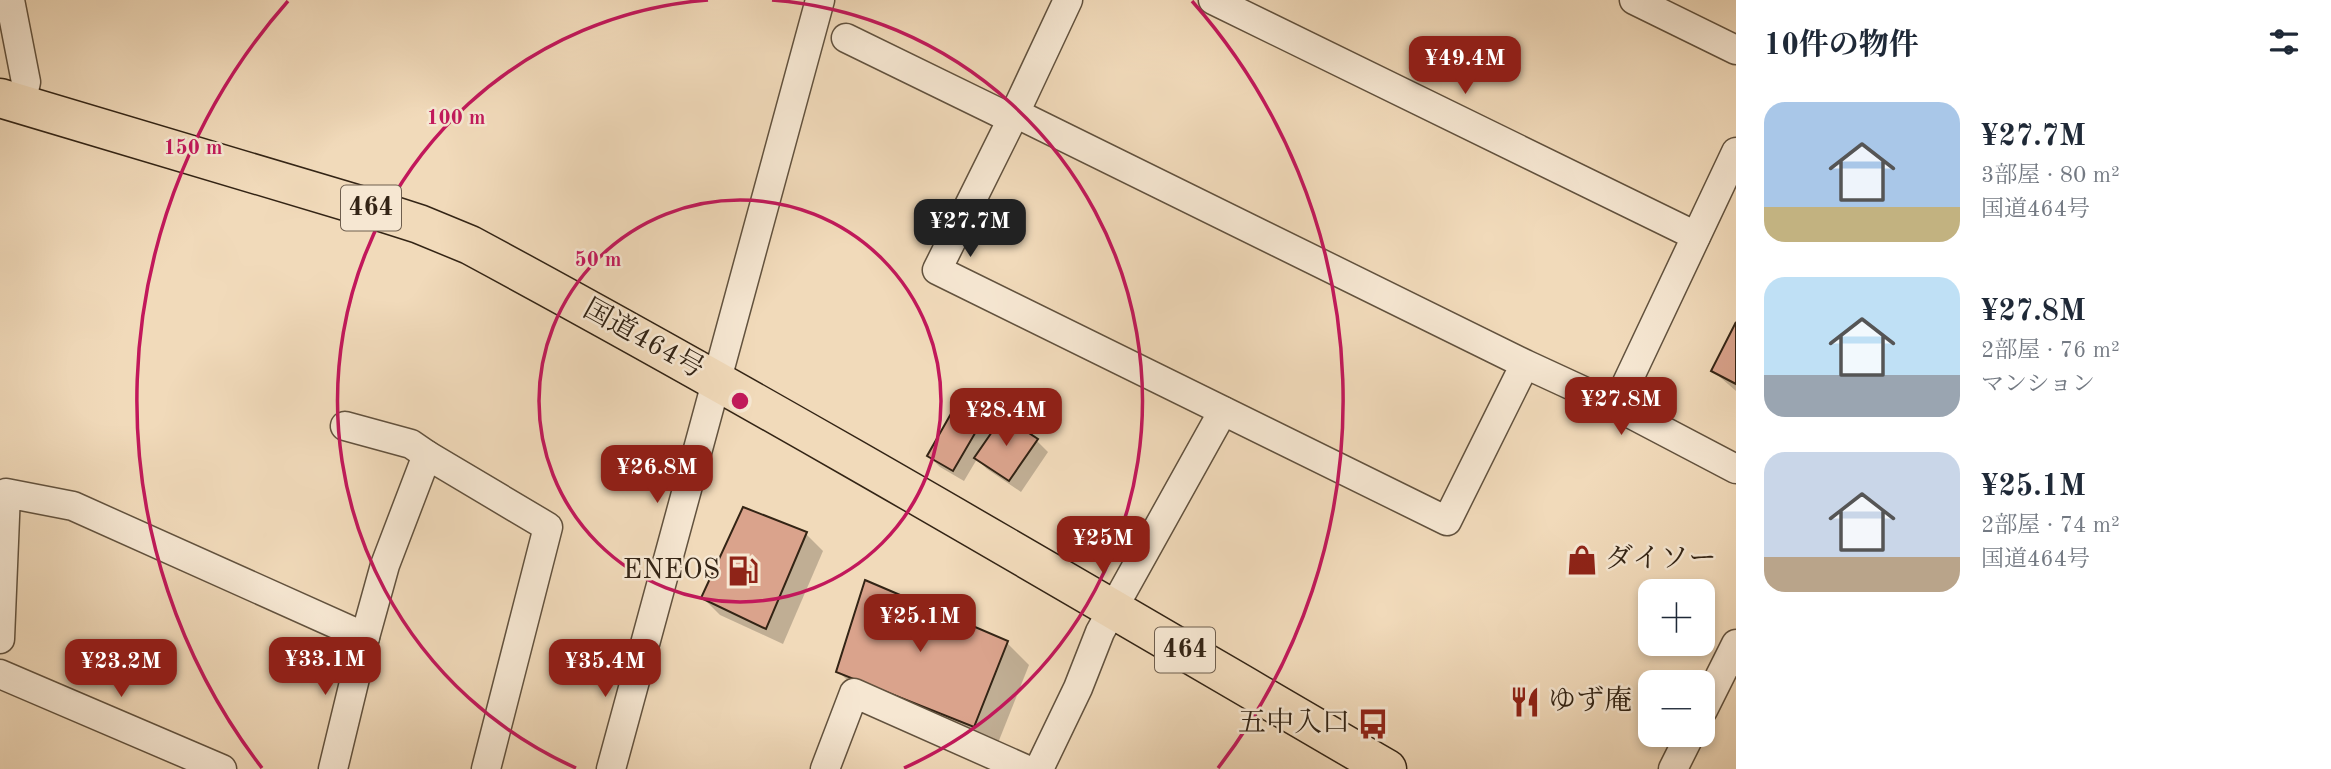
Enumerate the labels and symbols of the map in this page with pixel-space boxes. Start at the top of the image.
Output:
pin: ¥49.4M [1408,36,1522,96]
text: 100 m [426,108,486,129]
text: 150 m [163,138,223,159]
road number: 464 [341,186,401,230]
pin: ¥27.7M [913,200,1027,259]
text: 50 m [574,250,622,271]
street label: 国道464号 [578,293,709,384]
pin: ¥27.8M [1564,378,1678,437]
pin: ¥28.4M [949,388,1063,448]
centre of rings [728,389,752,413]
pin: ¥26.8M [600,446,714,505]
pin: ¥25M [1062,516,1144,576]
shop icon: ダイソー [1565,543,1599,577]
place label: ダイソー [1605,544,1716,574]
fuel station icon: ENEOS [726,554,760,588]
place label: ENEOS [623,557,720,585]
pin: ¥25.1M [863,594,977,654]
road number: 464 [1155,628,1215,672]
pin: ¥33.1M [268,638,382,697]
pin: ¥23.2M [64,640,178,699]
pin: ¥35.4M [548,640,662,699]
restaurant icon: ゆず庵 [1508,685,1542,719]
place label: ゆず庵 [1548,685,1632,716]
place label: 五中入口 [1238,707,1350,738]
bus stop icon: 五中入口 [1356,707,1390,741]

